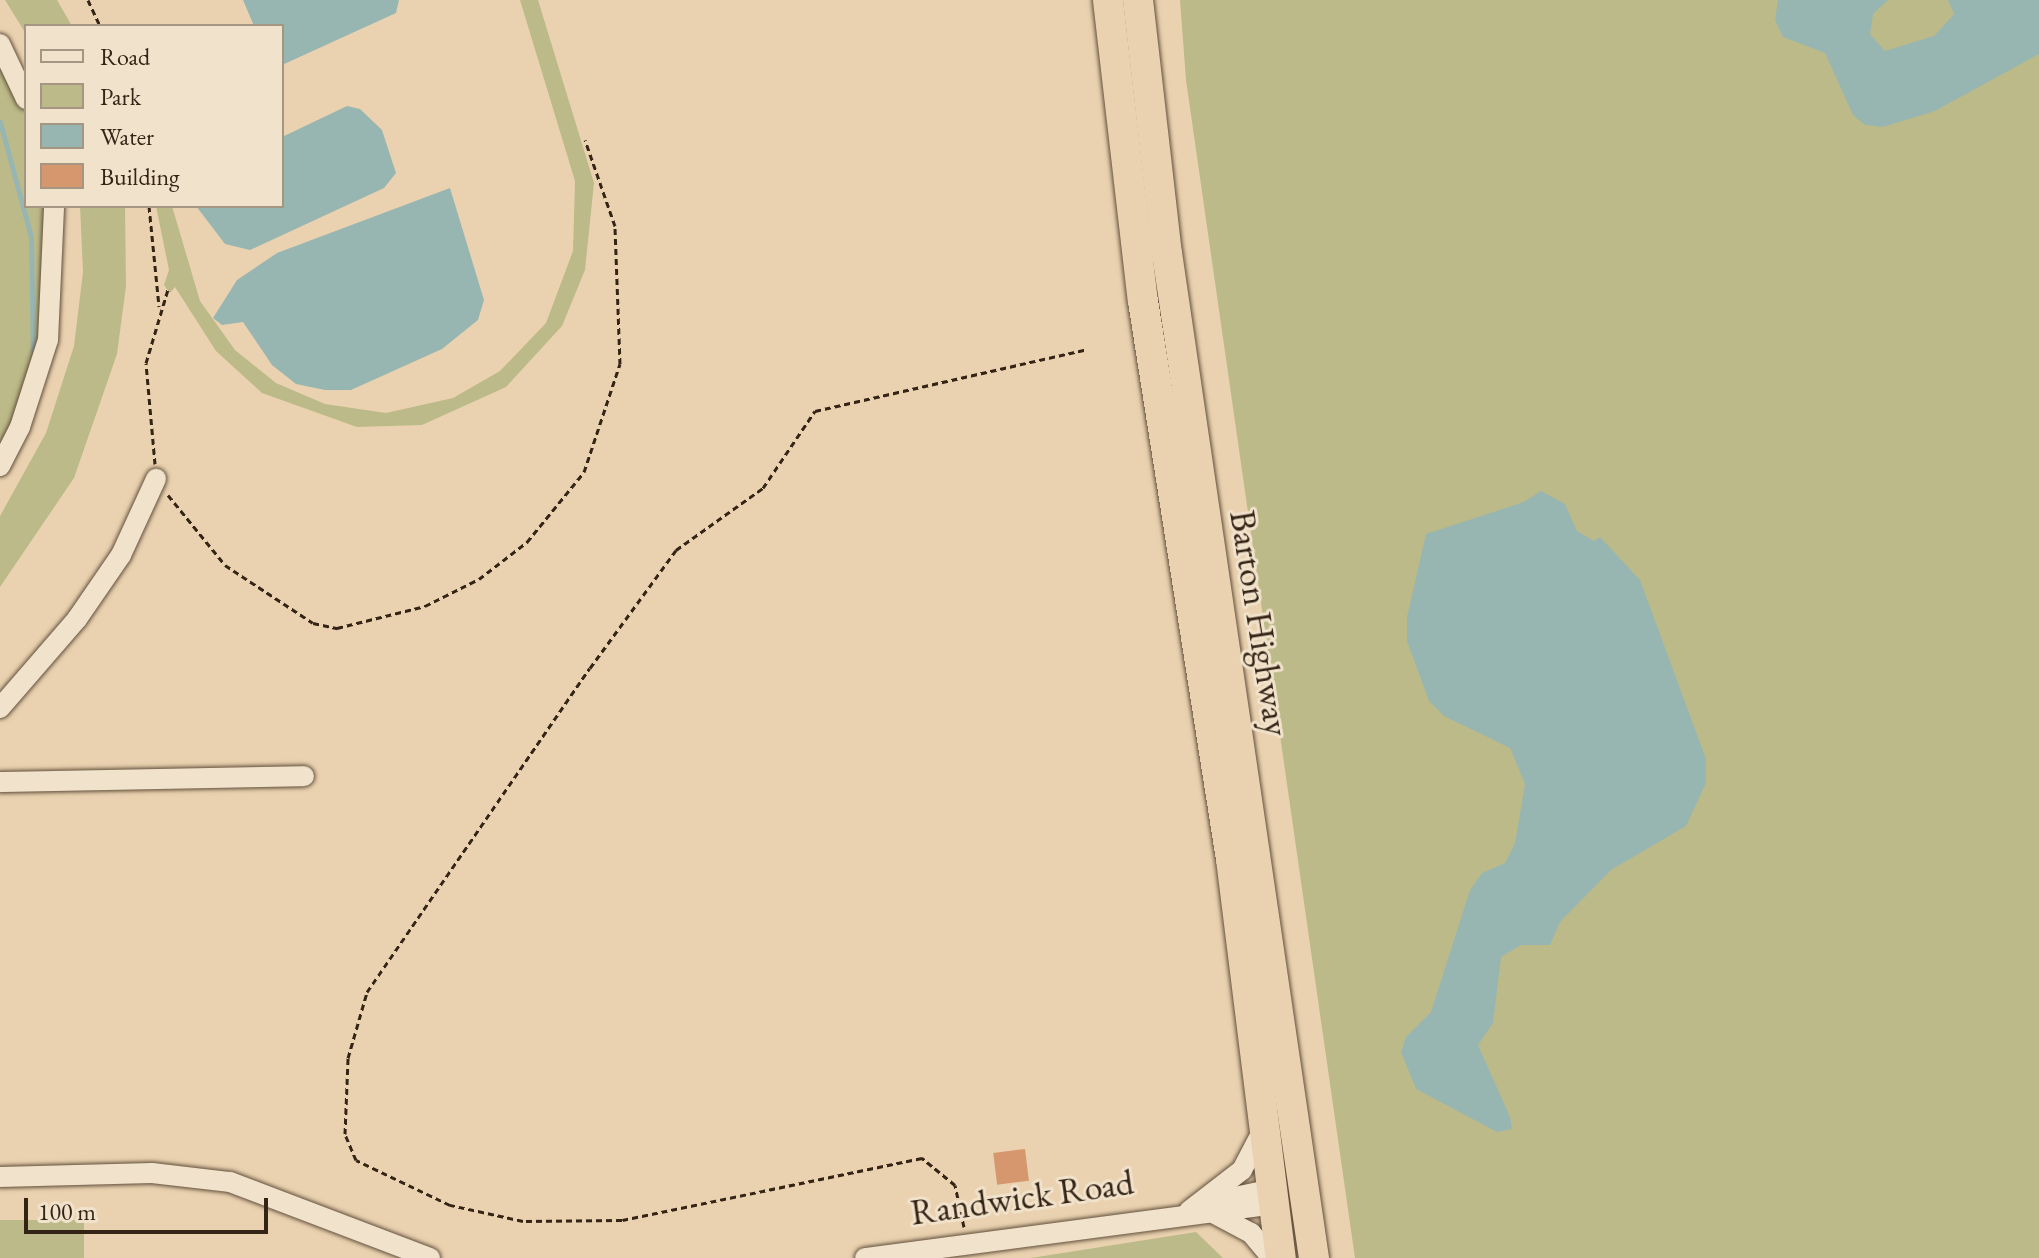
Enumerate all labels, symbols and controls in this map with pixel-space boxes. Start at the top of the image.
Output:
legend [24,24,284,208]
text: Road [100,41,150,72]
text: Park [100,81,141,112]
text: Water [100,121,154,152]
text: Building [100,161,180,192]
street label: Barton Highway [1221,507,1299,739]
street label: Randwick Road [908,1160,1136,1234]
scale bar [28,1182,272,1232]
text: 100 m [38,1196,96,1227]

